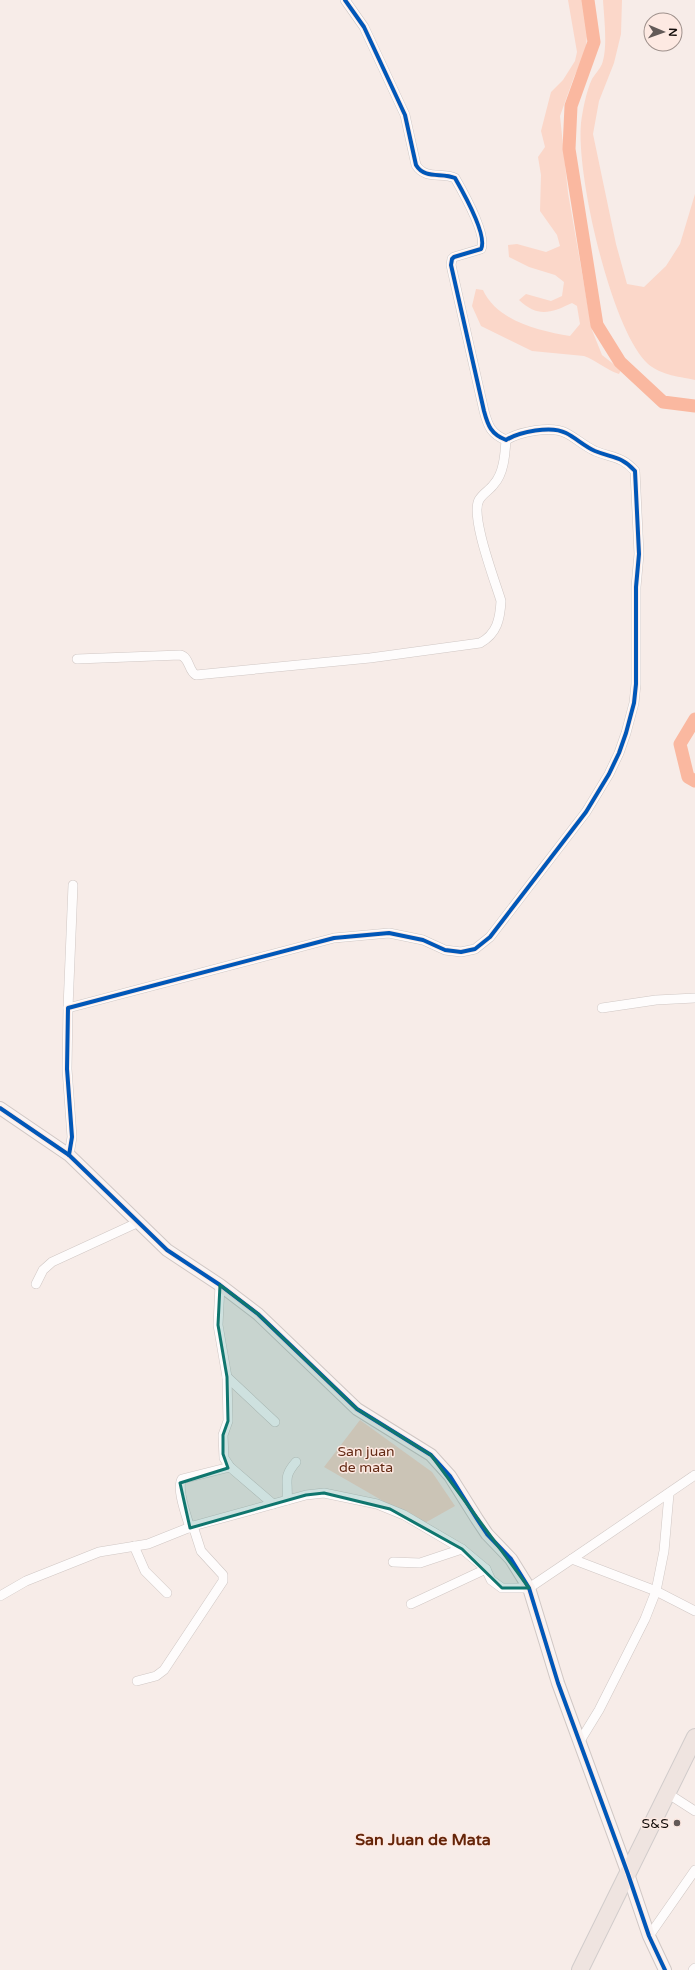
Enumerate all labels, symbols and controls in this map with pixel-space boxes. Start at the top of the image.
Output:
north arrow [643,12,683,52]
text: N [666,28,679,37]
park label: San juan de mata [337,1443,395,1476]
place label: S&S [642,1815,669,1832]
marker: S&S [672,1818,682,1828]
district label: San Juan de Mata [355,1830,491,1850]

